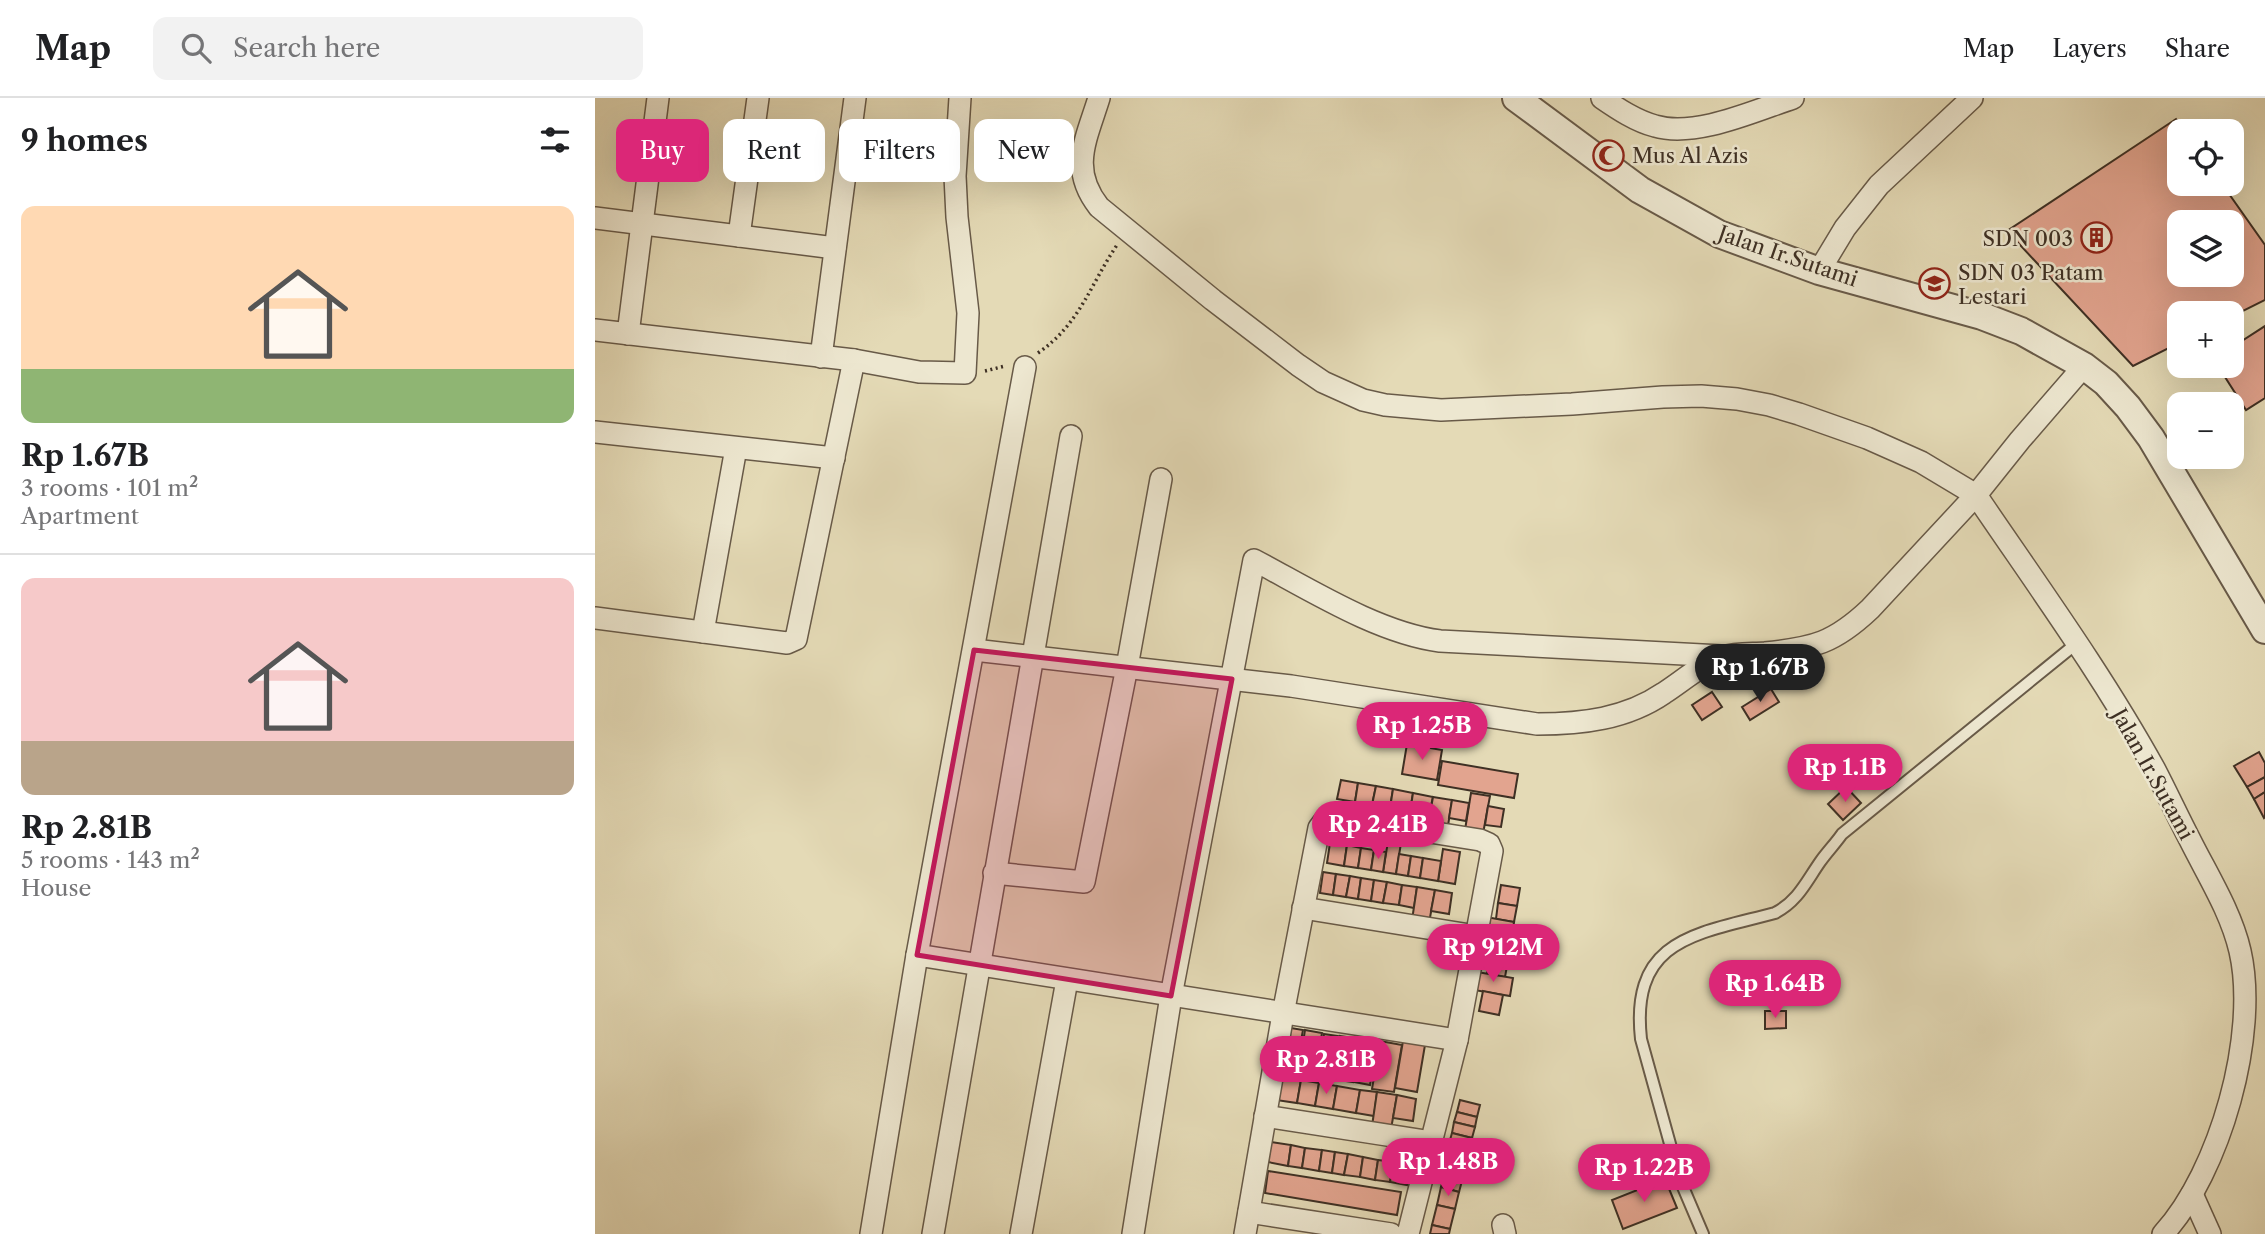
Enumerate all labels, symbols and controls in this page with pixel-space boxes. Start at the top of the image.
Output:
search box [153,17,643,80]
text: Map [35,28,111,69]
icon: search [177,29,215,67]
text: Search here [233,32,380,64]
text: Map [1963,34,2014,63]
text: Layers [2052,34,2127,63]
text: Share [2165,34,2230,63]
chip: Buy [616,119,709,182]
chip: Rent [723,119,825,182]
chip: Filters [839,119,960,182]
chip: New [974,119,1074,182]
map controls [2167,119,2244,469]
button: locate [2167,119,2244,196]
icon: filters [536,121,574,159]
text: 9 homes [21,122,148,159]
mosque icon: Mus Al Azis [1592,138,1626,172]
place label: Mus Al Azis [1632,143,1748,168]
button: layers [2167,210,2244,287]
street label: Jalan Ir.Sutami [1712,219,1861,292]
building icon: SDN 003 [2079,221,2113,255]
place label: SDN 003 [1983,226,2073,251]
icon: home [235,251,361,377]
place label: SDN 03 Patam Lestari [1958,260,2104,309]
school or university icon: SDN 03 Patam Lestari [1918,267,1952,301]
button: + [2167,301,2244,378]
button: − [2167,392,2244,469]
text: Rp 1.67B [21,437,149,474]
text: 3 rooms · 101 m² [21,474,198,502]
text: Apartment [21,502,139,530]
icon: home [235,623,361,749]
pin: Rp 1.67B [1688,644,1832,704]
text: Rp 1.67B [1711,653,1809,681]
street label: Jalan Ir.Sutami [2105,701,2199,844]
pin: Rp 1.25B [1350,702,1494,762]
text: Rp 1.25B [1373,711,1471,739]
pin: Rp 1.1B [1780,744,1910,804]
text: Rp 1.1B [1803,753,1887,781]
pin: Rp 2.41B [1306,802,1450,861]
text: Rp 2.81B [21,809,152,846]
text: Rp 2.41B [1328,810,1428,838]
text: 5 rooms · 143 m² [21,846,200,874]
text: House [21,874,91,902]
pin: Rp 912M [1428,924,1558,984]
text: Rp 912M [1443,933,1543,961]
pin: Rp 1.64B [1703,960,1847,1020]
text: Rp 1.64B [1725,969,1825,997]
pin: Rp 2.81B [1254,1037,1398,1096]
text: Rp 2.81B [1276,1045,1376,1073]
pin: Rp 1.48B [1376,1138,1520,1198]
pin: Rp 1.22B [1572,1144,1716,1204]
text: Rp 1.48B [1398,1147,1498,1175]
text: Rp 1.22B [1594,1153,1694,1181]

